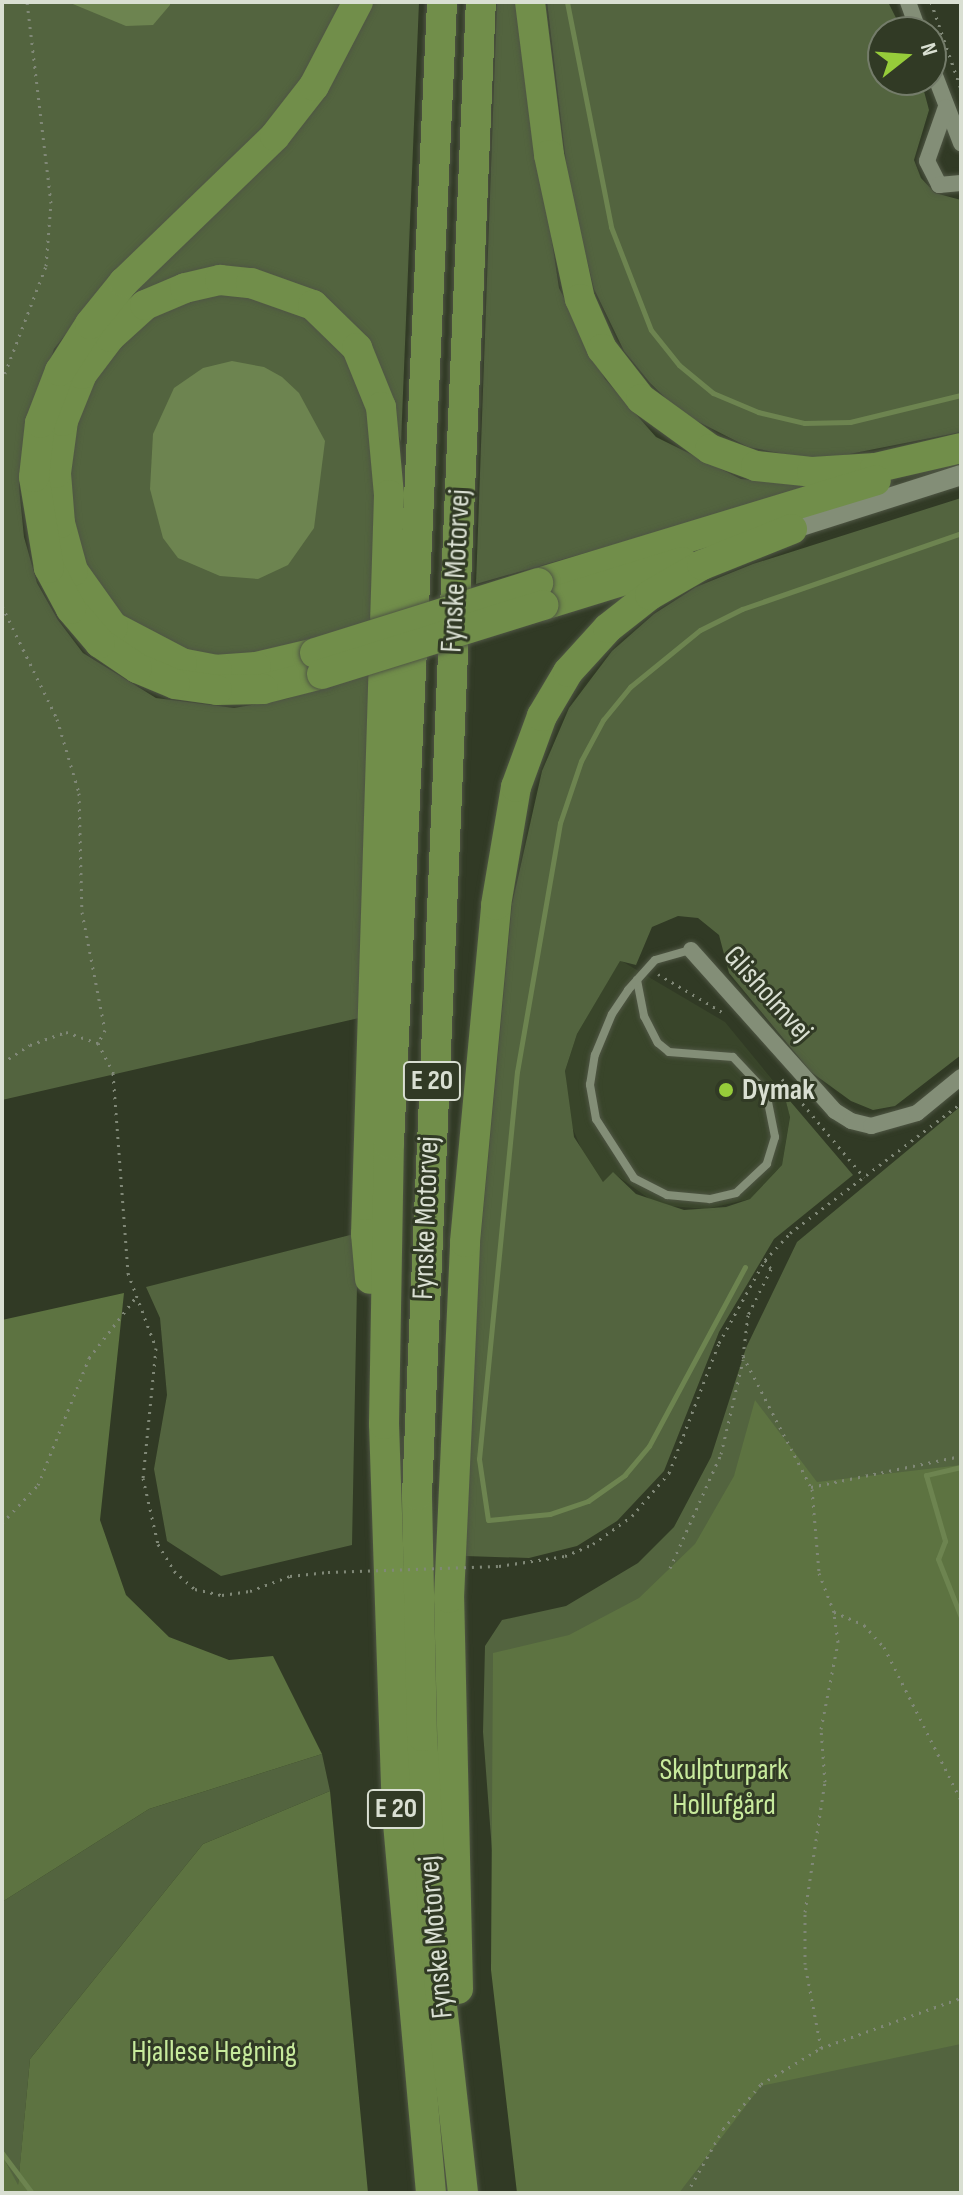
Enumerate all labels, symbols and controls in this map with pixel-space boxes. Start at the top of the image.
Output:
north arrow [867,16,947,96]
text: N [914,40,943,59]
street label: Fynske Motorvej [434,488,478,654]
street label: Glisholmvej [716,939,820,1049]
road number: E 20 [402,1057,462,1105]
place label: Dymak [742,1072,815,1108]
marker: Dymak [717,1081,735,1099]
street label: Fynske Motorvej [405,1136,447,1300]
park label: Skulpturpark Hollufgård [659,1752,789,1822]
road number: E 20 [366,1785,426,1833]
street label: Fynske Motorvej [411,1854,461,2020]
park label: Hjallese Hegning [131,2034,297,2070]

